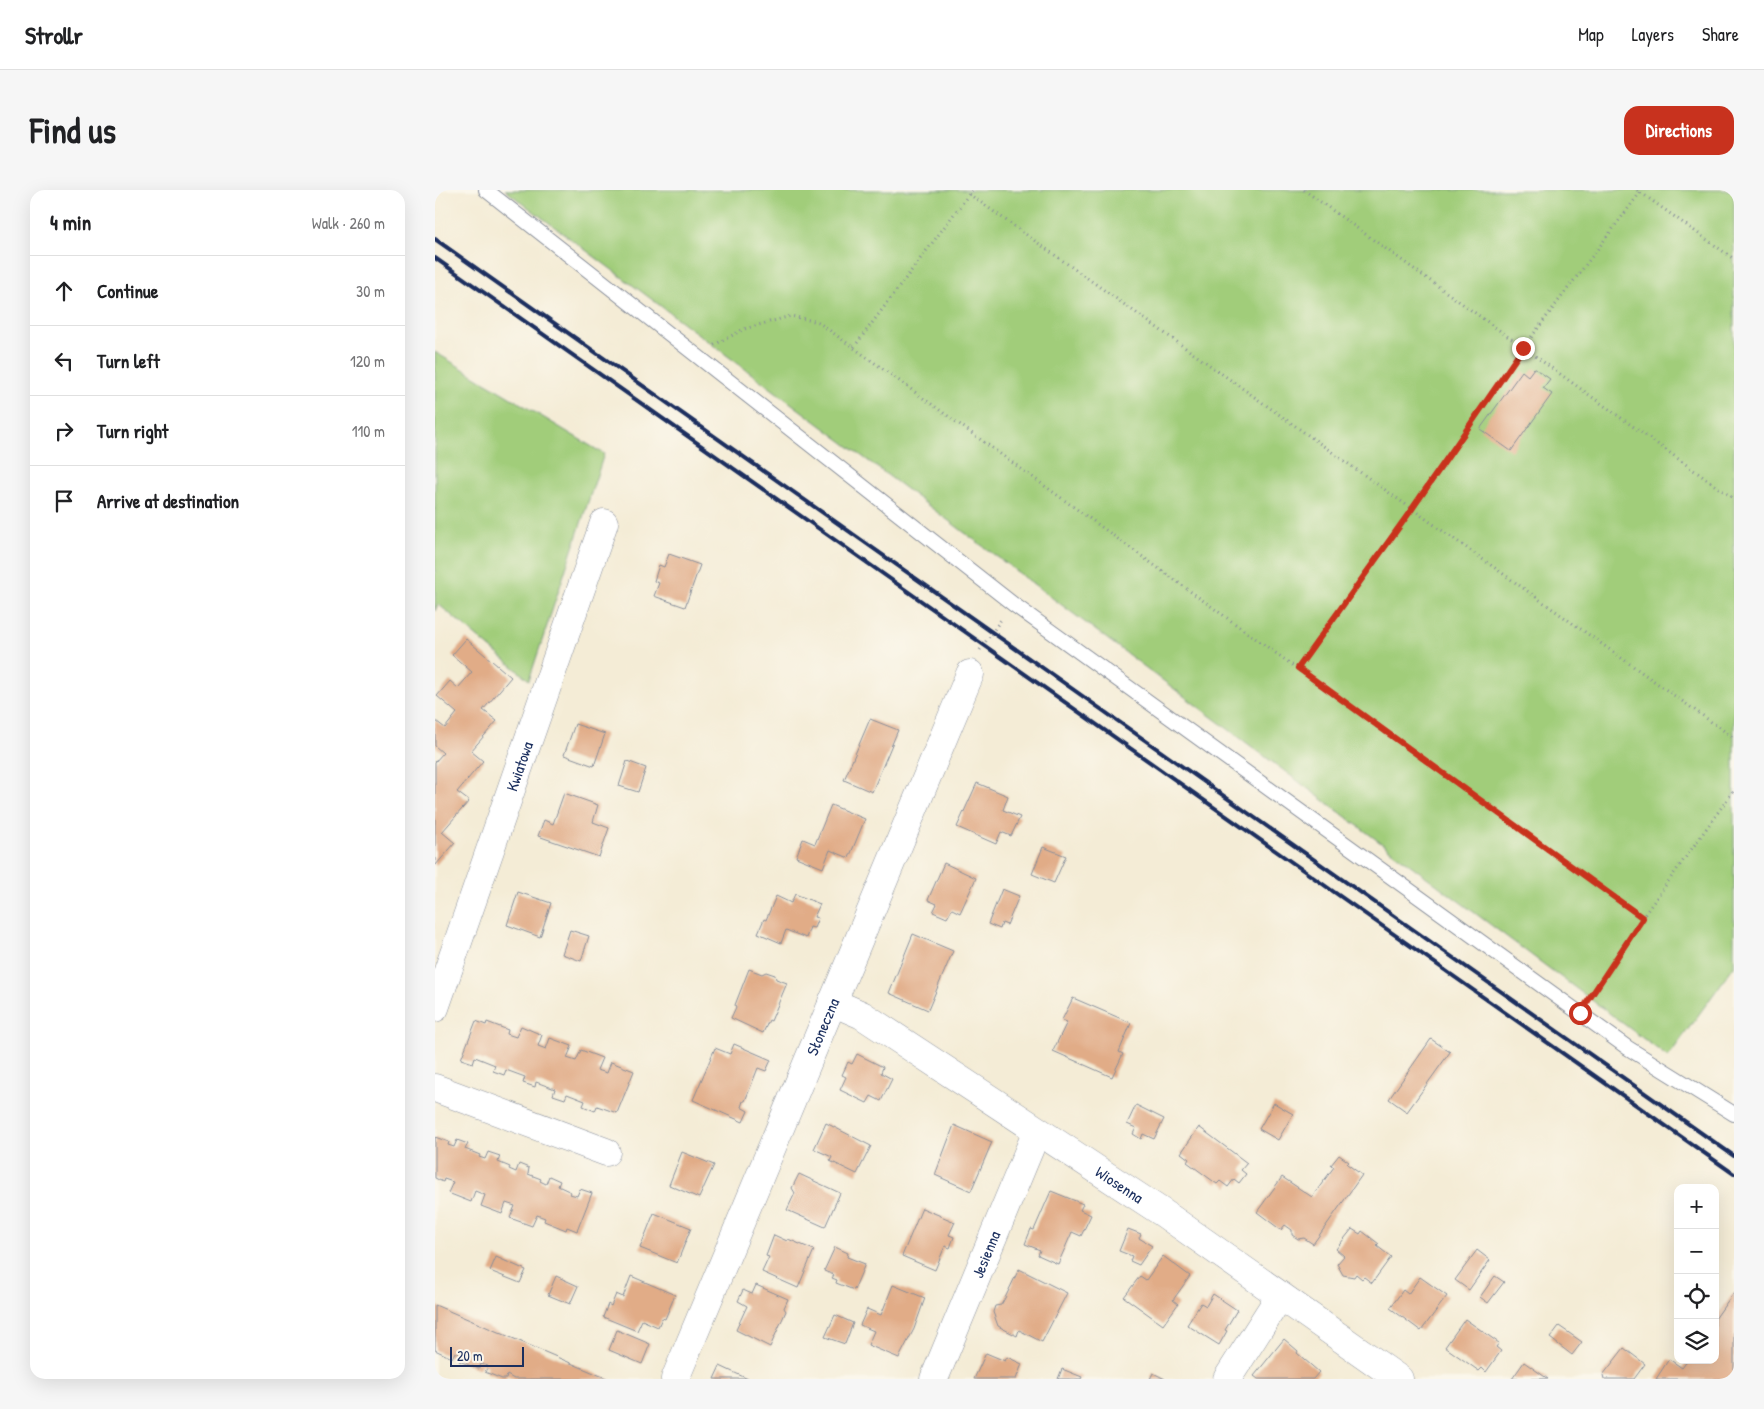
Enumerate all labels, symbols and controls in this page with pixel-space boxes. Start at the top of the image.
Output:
text: Strollr [25,19,83,51]
text: Map [1578,22,1604,47]
text: Layers [1632,22,1674,47]
text: Share [1702,22,1739,47]
button: Directions [1624,106,1734,155]
text: Find us [30,107,116,154]
text: 4 min [50,208,91,237]
text: Walk · 260 m [312,212,385,234]
icon: ahead [50,277,78,305]
text: Continue [97,278,158,304]
text: 30 m [356,280,385,302]
route end [1512,337,1535,360]
icon: left [50,347,78,375]
text: Turn left [97,348,160,374]
text: 120 m [350,350,385,372]
icon: right [50,417,78,445]
text: Turn right [97,418,168,444]
text: 110 m [352,420,385,442]
icon: arrive [50,487,78,515]
text: Arrive at destination [97,488,239,514]
street label: Kwiatowa [500,738,538,794]
street label: Słoneczna [801,995,844,1059]
route start [1569,1002,1592,1025]
street label: Wiosenna [1091,1161,1148,1208]
map controls [1674,1184,1719,1364]
button: + [1674,1184,1719,1229]
street label: Jesienna [966,1227,1005,1281]
button: − [1674,1229,1719,1274]
button: locate [1674,1274,1719,1319]
button: layers [1674,1319,1719,1364]
scale bar [450,1344,524,1367]
text: 20 m [457,1346,483,1365]

